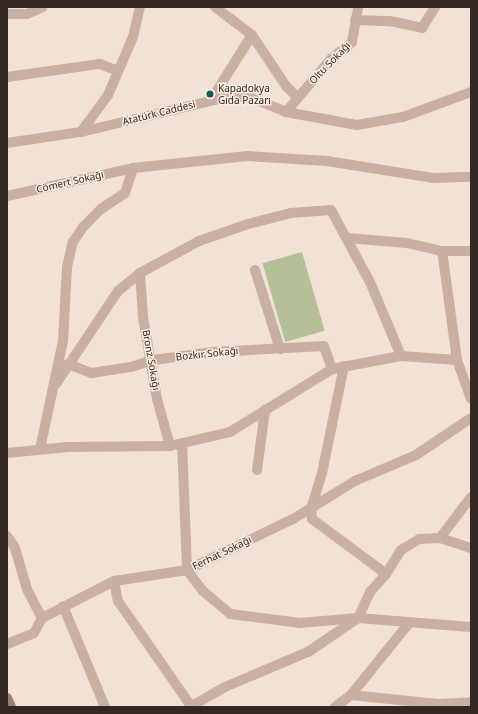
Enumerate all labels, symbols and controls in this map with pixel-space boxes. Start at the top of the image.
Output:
street label: Oltu Sokağı [307,39,353,87]
place label: Kapadokya Gıda Pazarı [218,82,271,106]
marker: Kapadokya Gıda Pazarı [205,89,215,99]
street label: Atatürk Caddesi [121,98,197,128]
street label: Cömert Sokağı [35,168,105,196]
street label: Bronz Sokağı [140,329,162,391]
street label: Bozkır Sokağı [175,345,239,363]
street label: Ferhat Sokağı [191,534,253,572]

